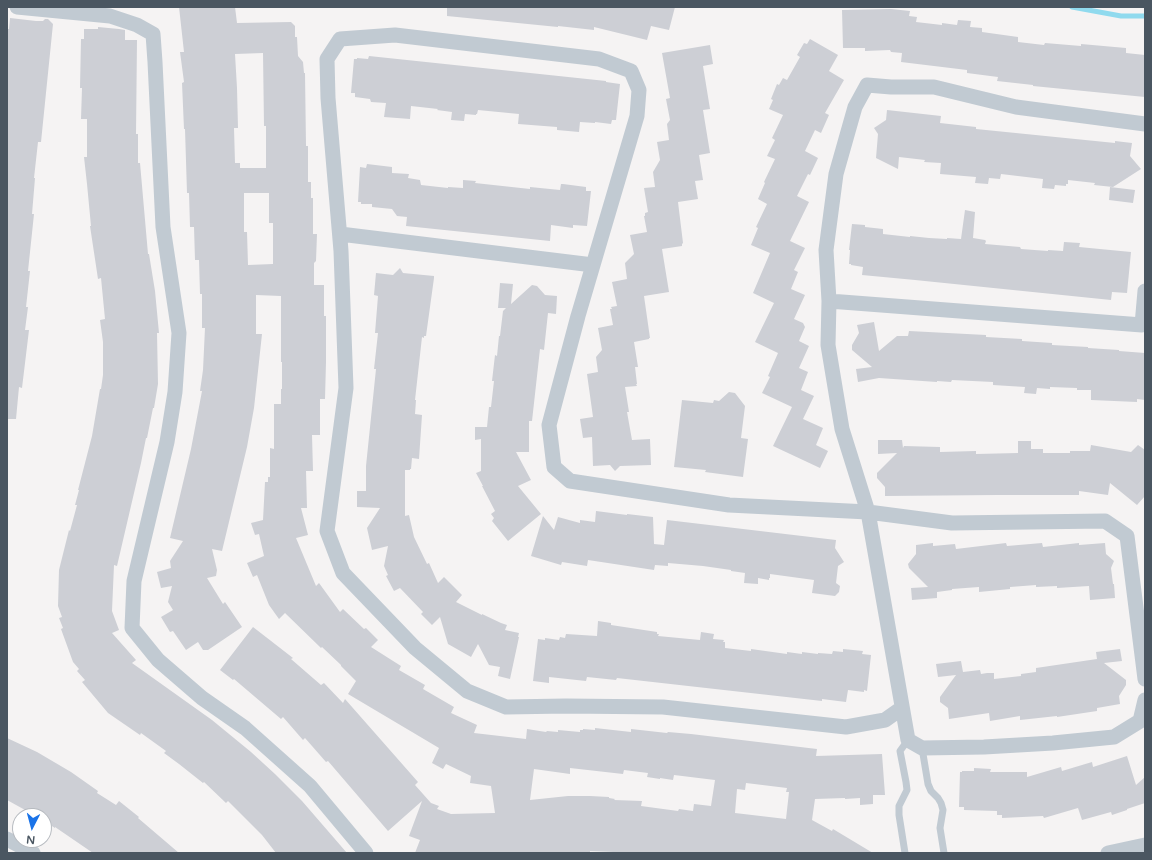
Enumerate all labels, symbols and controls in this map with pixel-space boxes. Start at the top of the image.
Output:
north arrow [12,808,52,848]
text: N [26,833,36,846]

